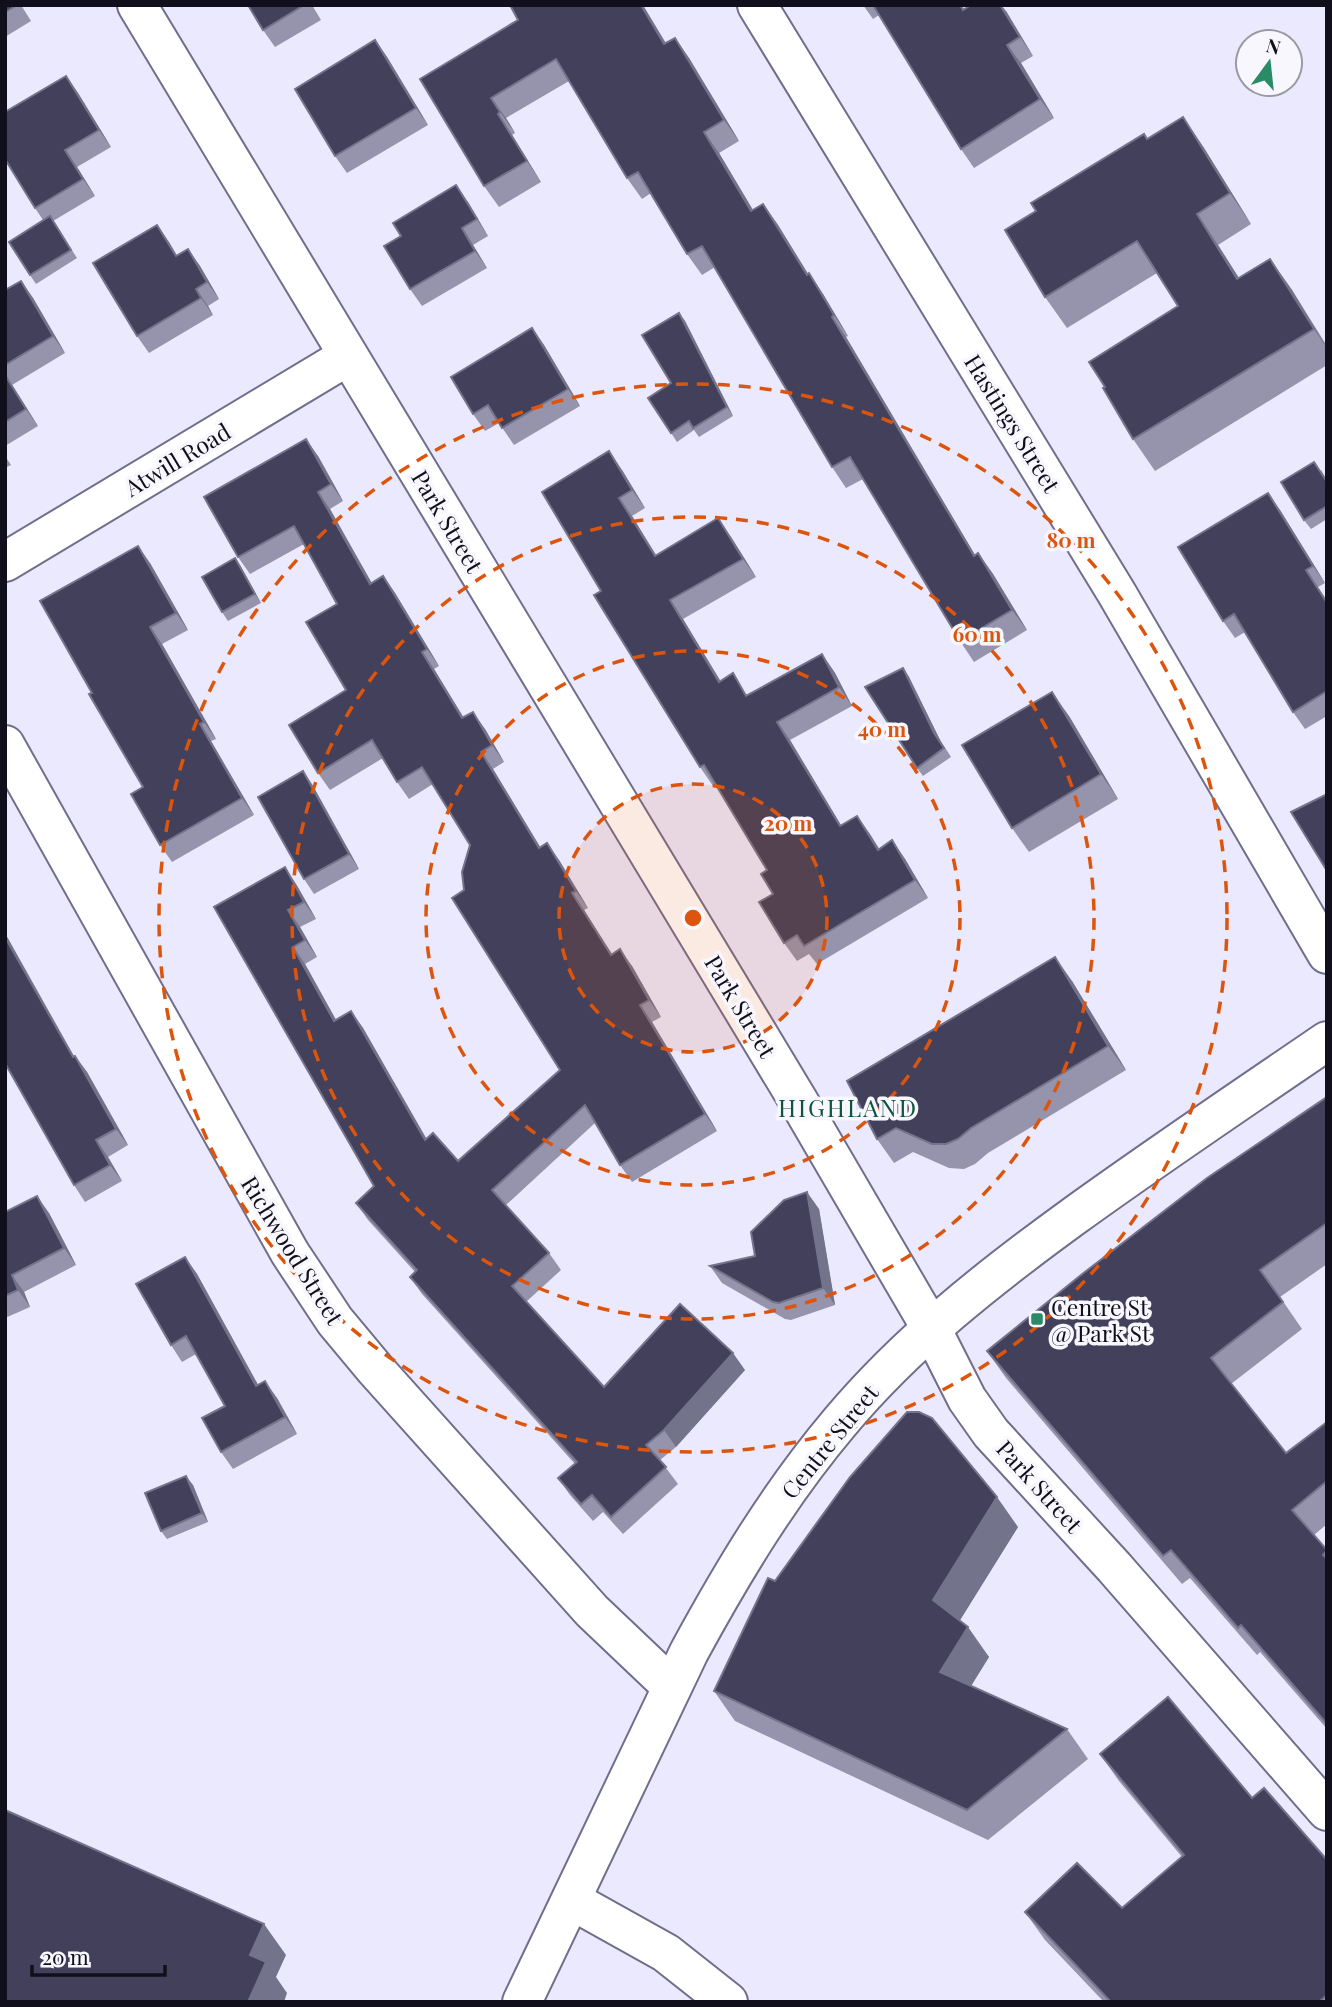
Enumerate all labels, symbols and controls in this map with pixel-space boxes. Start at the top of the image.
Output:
north arrow [1234,28,1304,98]
text: N [1264,31,1284,60]
street label: Hastings Street [958,348,1068,499]
street label: Atwill Road [117,415,236,503]
street label: Park Street [405,464,491,579]
text: 80 m [1046,525,1096,553]
text: 60 m [952,619,1002,647]
text: 40 m [858,714,906,742]
text: 20 m [764,808,812,836]
centre of rings [681,906,705,930]
street label: Park Street [698,949,784,1064]
district label: HIGHLAND [778,1091,918,1123]
street label: Richwood Street [235,1170,352,1331]
place label: Centre St @ Park St [1051,1291,1151,1348]
marker: Centre St @ Park St [1029,1311,1045,1327]
street label: Centre Street [773,1377,885,1504]
street label: Park Street [990,1433,1090,1540]
scale bar [32,1934,164,1978]
text: 20 m [42,1942,89,1970]

